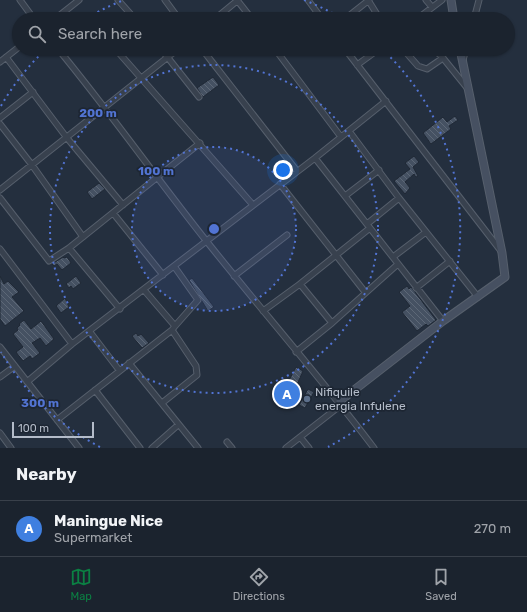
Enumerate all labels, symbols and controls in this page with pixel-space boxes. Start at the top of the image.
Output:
search box [12,12,515,56]
icon: search [26,23,48,45]
text: Search here [58,25,142,43]
text: 200 m [79,106,117,120]
your location [273,160,293,180]
text: 100 m [138,164,174,178]
centre of rings [207,222,221,236]
pin: A [274,379,300,409]
place label: Nifiquile energia Infulene [315,385,406,413]
marker: Nifiquile energia Infulene [302,394,312,404]
text: 300 m [21,396,59,410]
scale bar [12,420,94,439]
text: 100 m [18,422,49,435]
text: Nearby [16,464,77,484]
text: Maningue Nice [54,512,163,530]
text: A [24,521,34,536]
text: 270 m [474,521,511,536]
text: Supermarket [54,530,132,545]
tab: Map [70,566,92,603]
tab: Directions [233,566,285,603]
tab: Saved [425,566,457,603]

